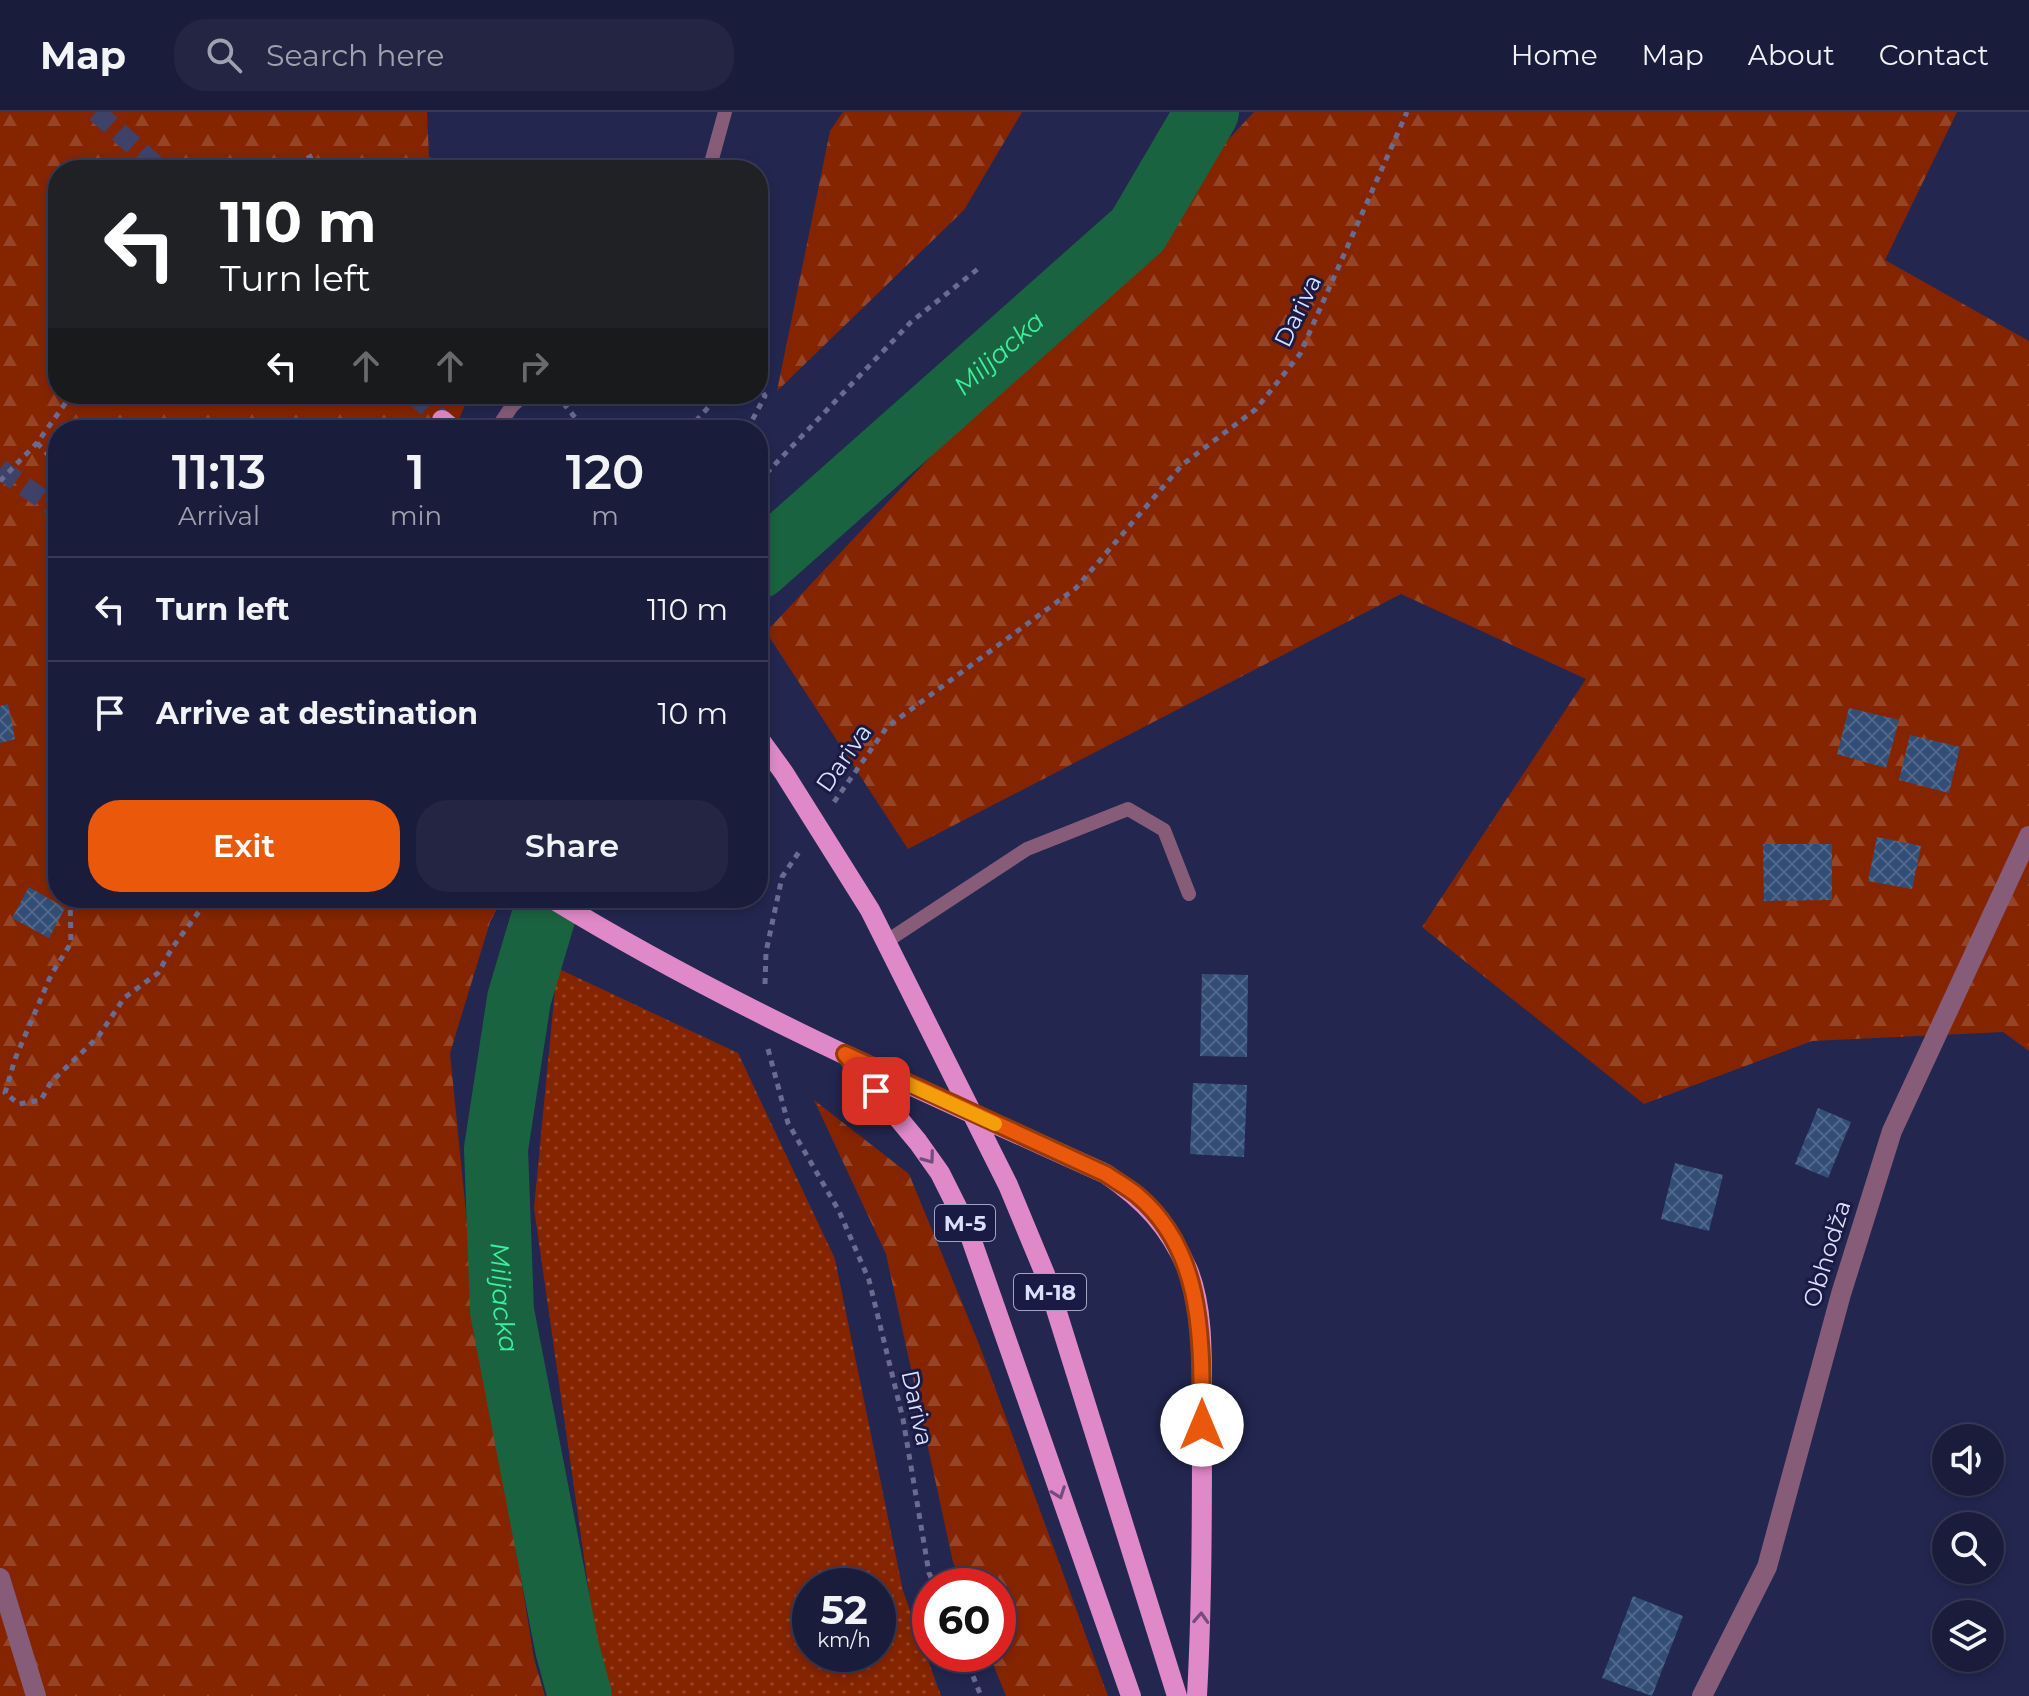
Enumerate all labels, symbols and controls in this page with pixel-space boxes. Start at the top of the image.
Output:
search box [174,19,734,91]
text: Map [40,32,126,79]
icon: search [202,33,246,77]
text: Search here [266,37,444,74]
text: Home [1511,38,1598,72]
text: Map [1642,38,1704,72]
text: About [1748,38,1835,72]
text: Contact [1879,38,1989,72]
text: 110 m [220,188,377,256]
icon: left [88,192,192,296]
text: Turn left [220,256,371,300]
street label: Dariva [1268,270,1327,352]
water label: Miljacka [947,305,1051,402]
icon: left [260,344,304,388]
icon: ahead [344,344,388,388]
icon: ahead [428,344,472,388]
icon: right [512,344,556,388]
text: 11:13 [172,443,266,501]
text: 1 [407,443,425,501]
text: 120 [566,443,644,501]
text: Arrival [178,500,260,532]
text: min [390,500,442,532]
text: m [591,500,619,532]
icon: left [88,587,132,631]
text: Turn left [156,591,289,628]
text: 110 m [647,591,728,628]
icon: arrive [88,691,132,735]
text: Arrive at destination [156,695,478,732]
text: 10 m [658,695,728,732]
street label: Dariva [810,718,877,797]
button: Exit [88,800,400,892]
button: Share [416,800,728,892]
pin [842,1057,910,1125]
icon: arrive [854,1069,898,1113]
one-way arrow [920,1149,934,1164]
street label: Obhodža [1797,1197,1857,1311]
road number: M-5 [935,1205,995,1241]
water label: Miljacka [483,1242,526,1355]
road number: M-18 [1014,1274,1086,1310]
street label: Dariva [895,1367,940,1448]
position arrow [1160,1383,1244,1467]
map controls [1932,1424,2004,1672]
button: sound [1932,1424,2004,1496]
one-way arrow [1049,1486,1065,1500]
button: search [1932,1512,2004,1584]
speed limit sign: 60 [912,1568,1016,1672]
text: 52 [820,1585,868,1634]
button: layers [1932,1600,2004,1672]
one-way arrow [1192,1611,1209,1624]
text: km/h [817,1628,871,1652]

